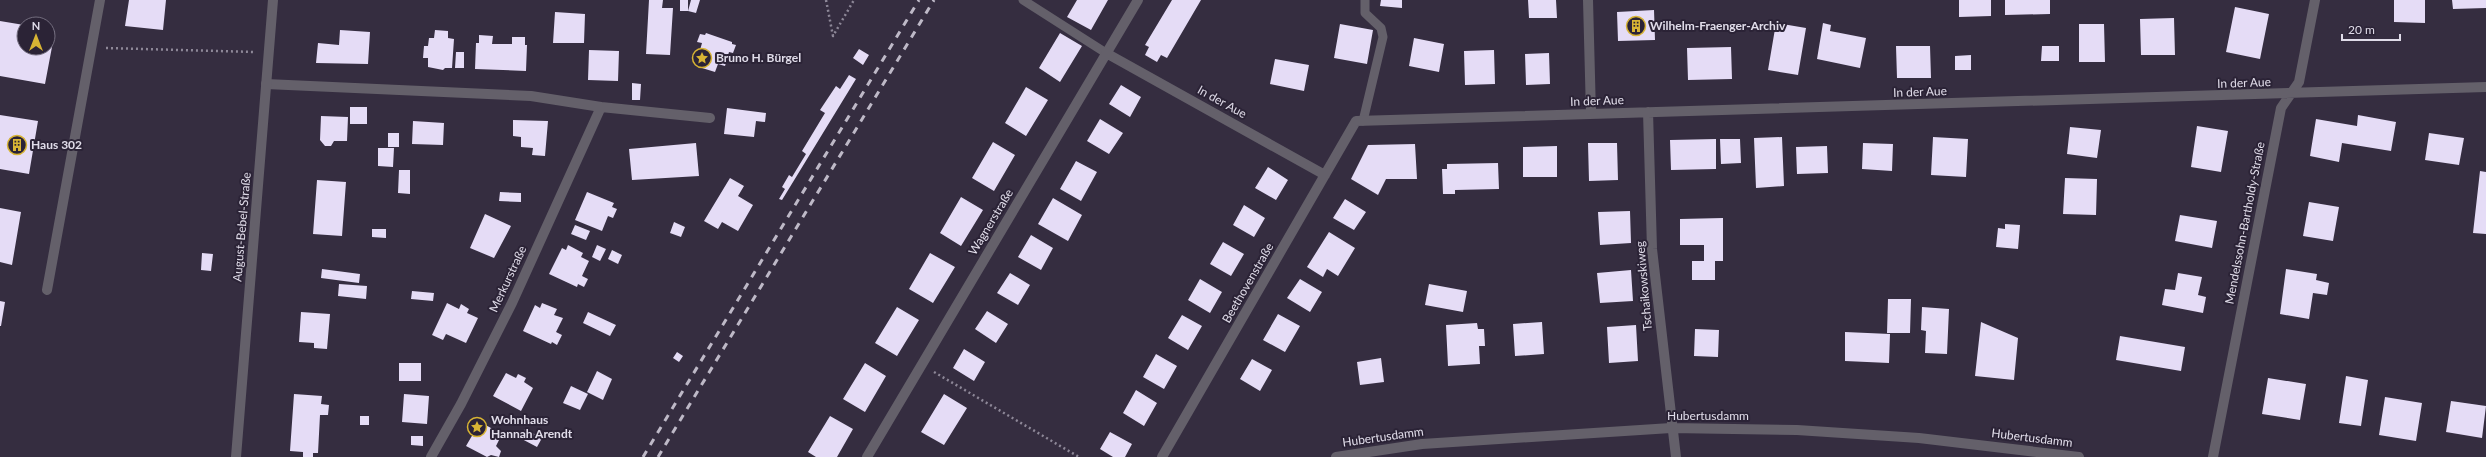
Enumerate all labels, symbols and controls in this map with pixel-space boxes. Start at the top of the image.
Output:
building icon: Wilhelm-Fraenger-Archiv [1625,15,1647,37]
north arrow [16,16,56,56]
scale bar [2342,16,2400,42]
place label: Wilhelm-Fraenger-Archiv [1650,18,1786,33]
text: N [32,19,40,32]
text: 20 m [2348,22,2375,37]
place icon: Bruno H. Bürgel [691,47,713,69]
place label: Bruno H. Bürgel [716,50,801,65]
street label: In der Aue [2217,74,2271,91]
street label: In der Aue [1195,82,1249,121]
street label: In der Aue [1893,83,1947,100]
street label: In der Aue [1570,92,1624,109]
building icon: Haus 302 [6,134,28,156]
place label: Haus 302 [31,137,82,152]
street label: Mendelssohn-Bartholdy-Straße [2221,140,2268,305]
street label: August-Bebel-Straße [229,172,254,282]
street label: Wagnerstraße [965,186,1016,257]
street label: Beethovenstraße [1219,240,1277,325]
street label: Tschaikowskiweg [1632,240,1655,332]
street label: Merkurstraße [486,243,530,315]
street label: Hubertusdamm [1667,408,1749,423]
place label: Wohnhaus Hannah Arendt [491,412,573,441]
place icon: Wohnhaus Hannah Arendt [466,416,488,438]
street label: Hubertusdamm [1341,423,1425,450]
street label: Hubertusdamm [1991,425,2074,450]

